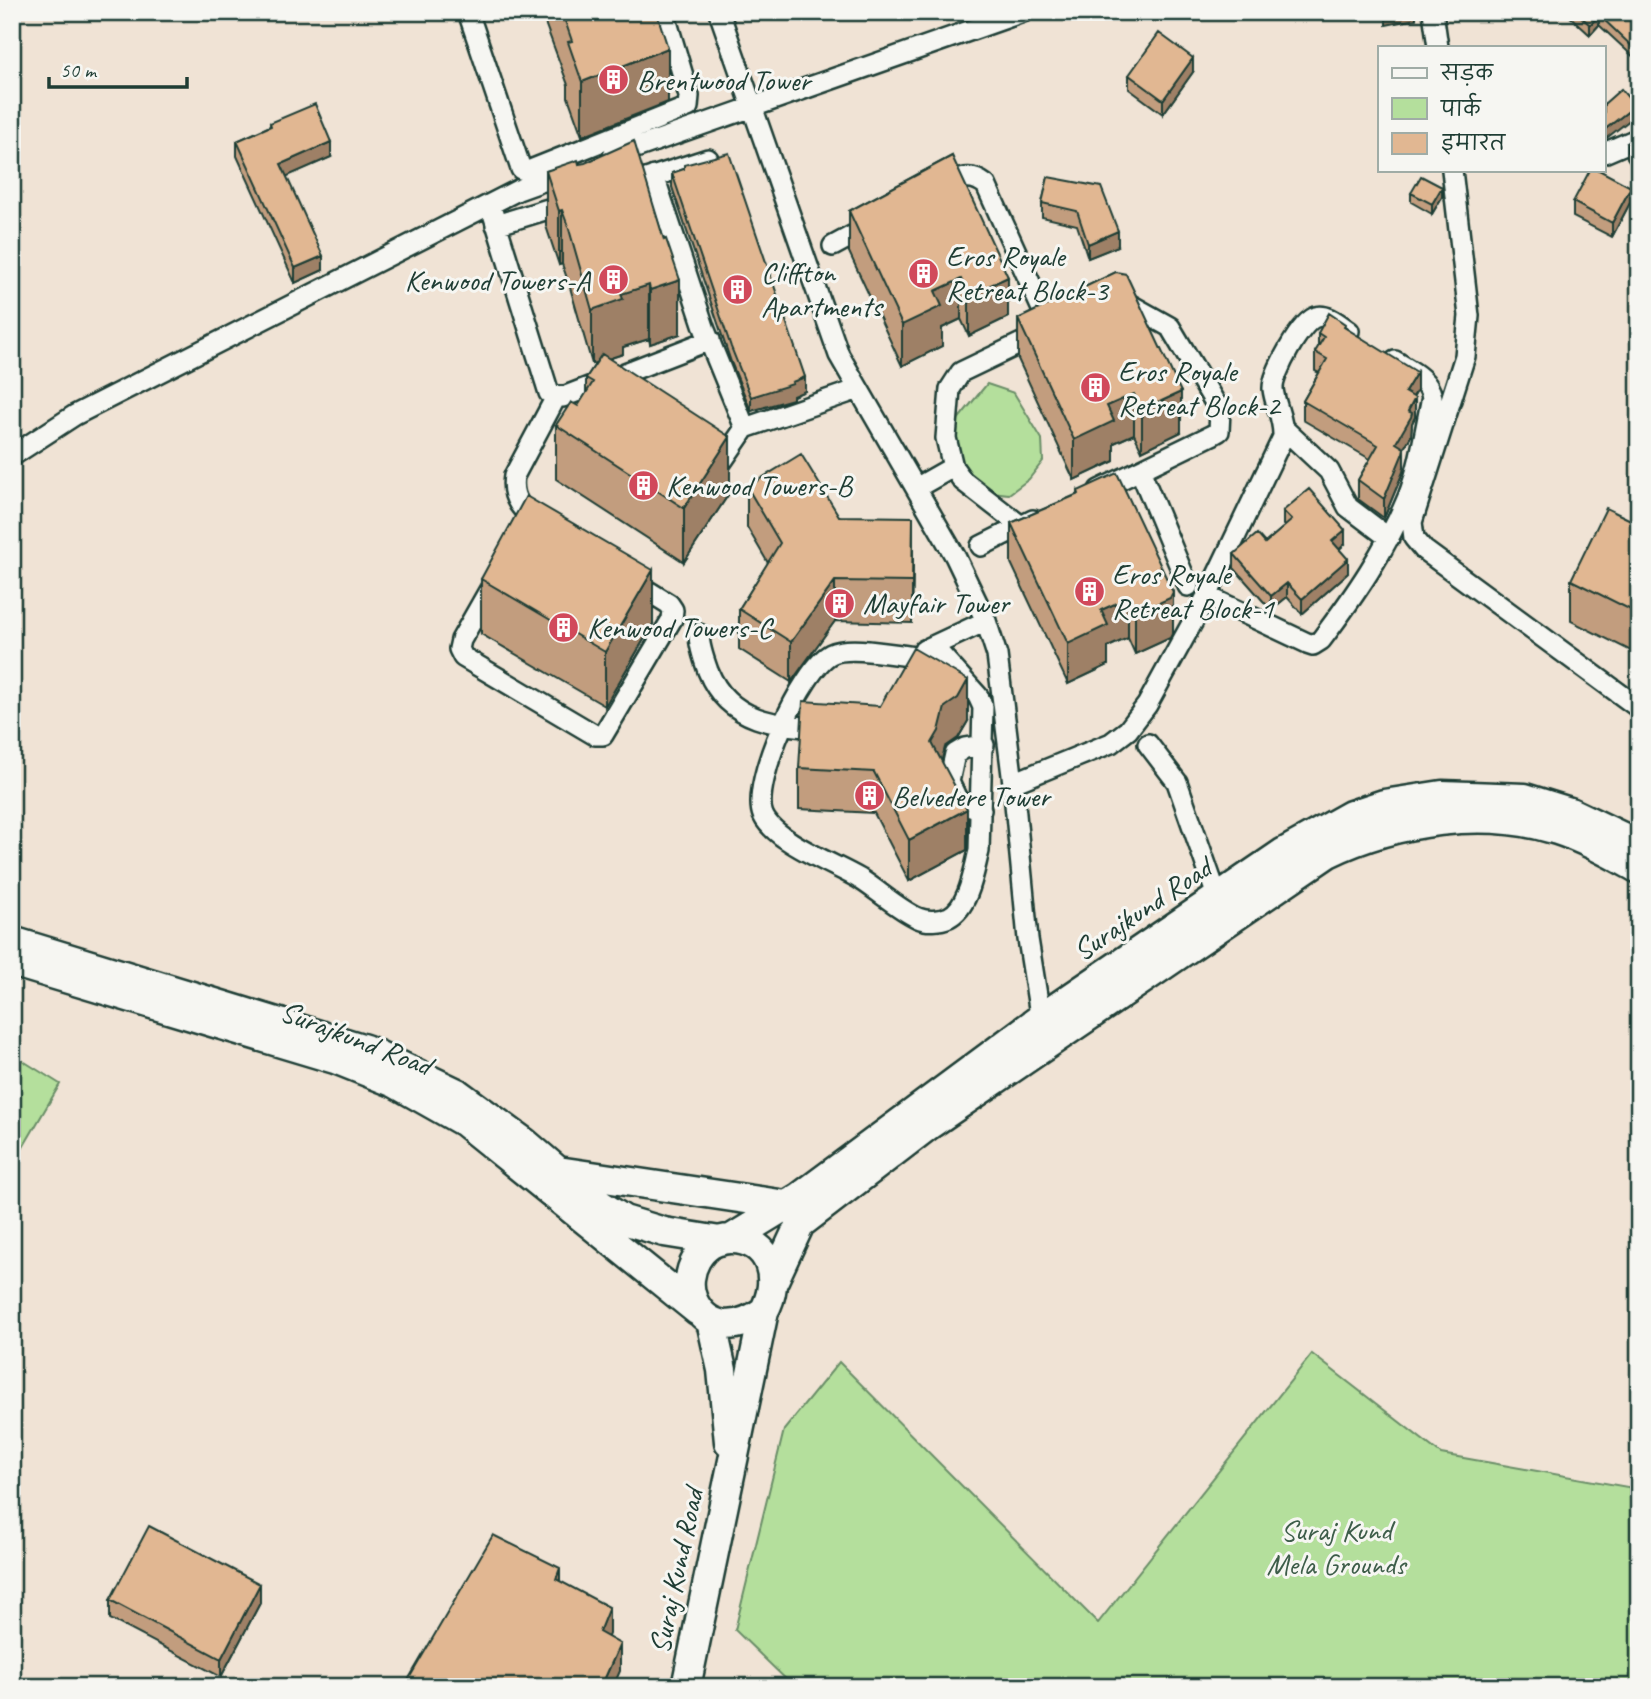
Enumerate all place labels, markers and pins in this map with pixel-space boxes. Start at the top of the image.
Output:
place label: Brentwood Tower [637,61,813,99]
building icon: Brentwood Tower [597,63,631,97]
place label: Eros Royale Retreat Block-3 [946,237,1110,309]
place label: Cliffton Apartments [761,253,884,325]
building icon: Eros Royale Retreat Block-3 [906,256,940,290]
place label: Kenwood Towers-A [405,261,592,299]
building icon: Kenwood Towers-A [596,263,630,297]
building icon: Cliffton Apartments [721,272,755,306]
place label: Eros Royale Retreat Block-2 [1118,352,1282,424]
building icon: Eros Royale Retreat Block-2 [1078,371,1112,405]
place label: Kenwood Towers-B [666,466,854,504]
building icon: Kenwood Towers-B [626,468,660,502]
place label: Eros Royale Retreat Block-1 [1112,555,1275,627]
building icon: Eros Royale Retreat Block-1 [1072,574,1106,608]
place label: Mayfair Tower [863,584,1011,622]
building icon: Mayfair Tower [823,586,857,620]
place label: Kenwood Towers-C [587,608,774,646]
building icon: Kenwood Towers-C [547,610,581,644]
place label: Belvedere Tower [892,777,1052,815]
building icon: Belvedere Tower [852,779,886,813]

